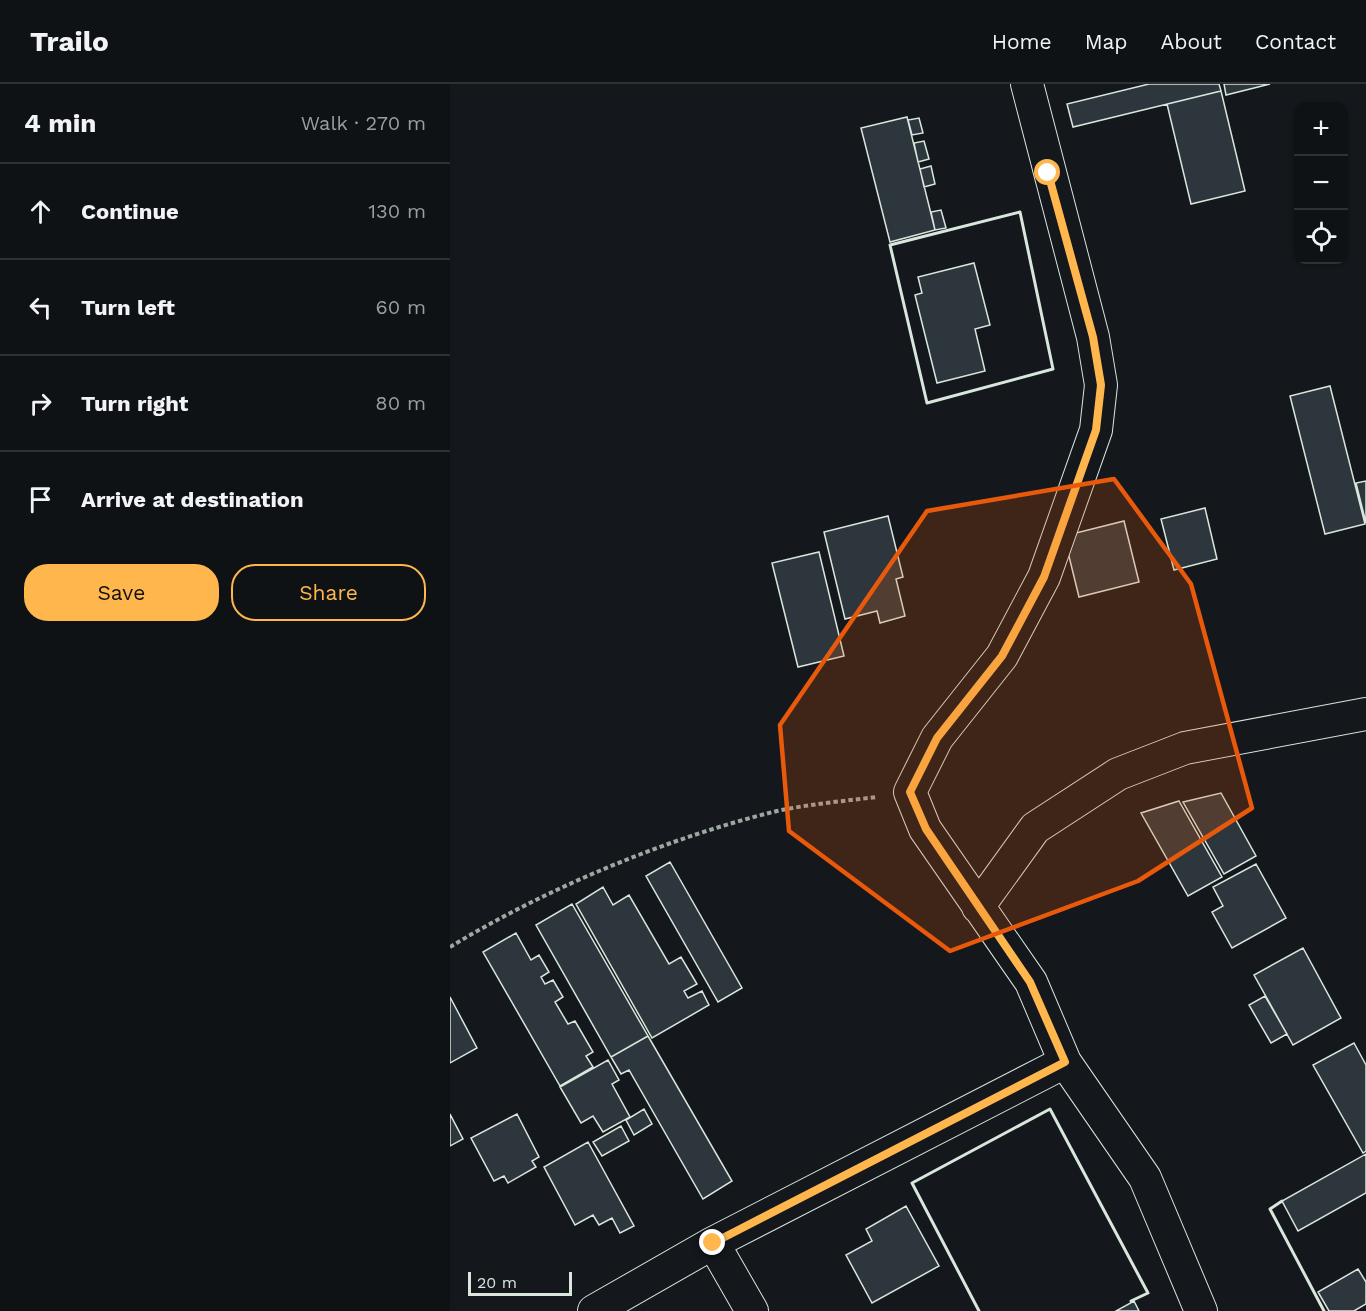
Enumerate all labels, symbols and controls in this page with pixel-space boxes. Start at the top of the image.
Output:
text: Trailo [30,25,109,58]
text: Home [992,29,1052,54]
text: Map [1085,29,1128,54]
text: About [1161,29,1222,54]
text: Contact [1255,29,1336,54]
map controls [1294,102,1348,264]
button: + [1294,102,1348,156]
text: 4 min [24,108,96,138]
text: Walk · 270 m [301,111,426,135]
button: − [1294,156,1348,210]
route start [1034,159,1060,185]
icon: ahead [24,195,57,228]
text: Continue [81,199,179,224]
text: 130 m [368,199,426,223]
button: locate [1294,210,1348,264]
icon: left [24,291,57,324]
text: Turn left [81,295,175,320]
text: 60 m [376,295,426,319]
icon: right [24,387,57,420]
text: Turn right [81,391,188,416]
text: 80 m [375,391,426,415]
icon: arrive [24,483,57,516]
text: Arrive at destination [81,487,304,512]
button: Save [24,564,219,621]
button: Share [231,564,426,621]
route end [699,1229,725,1255]
scale bar [468,1269,572,1296]
text: 20 m [477,1273,517,1292]

